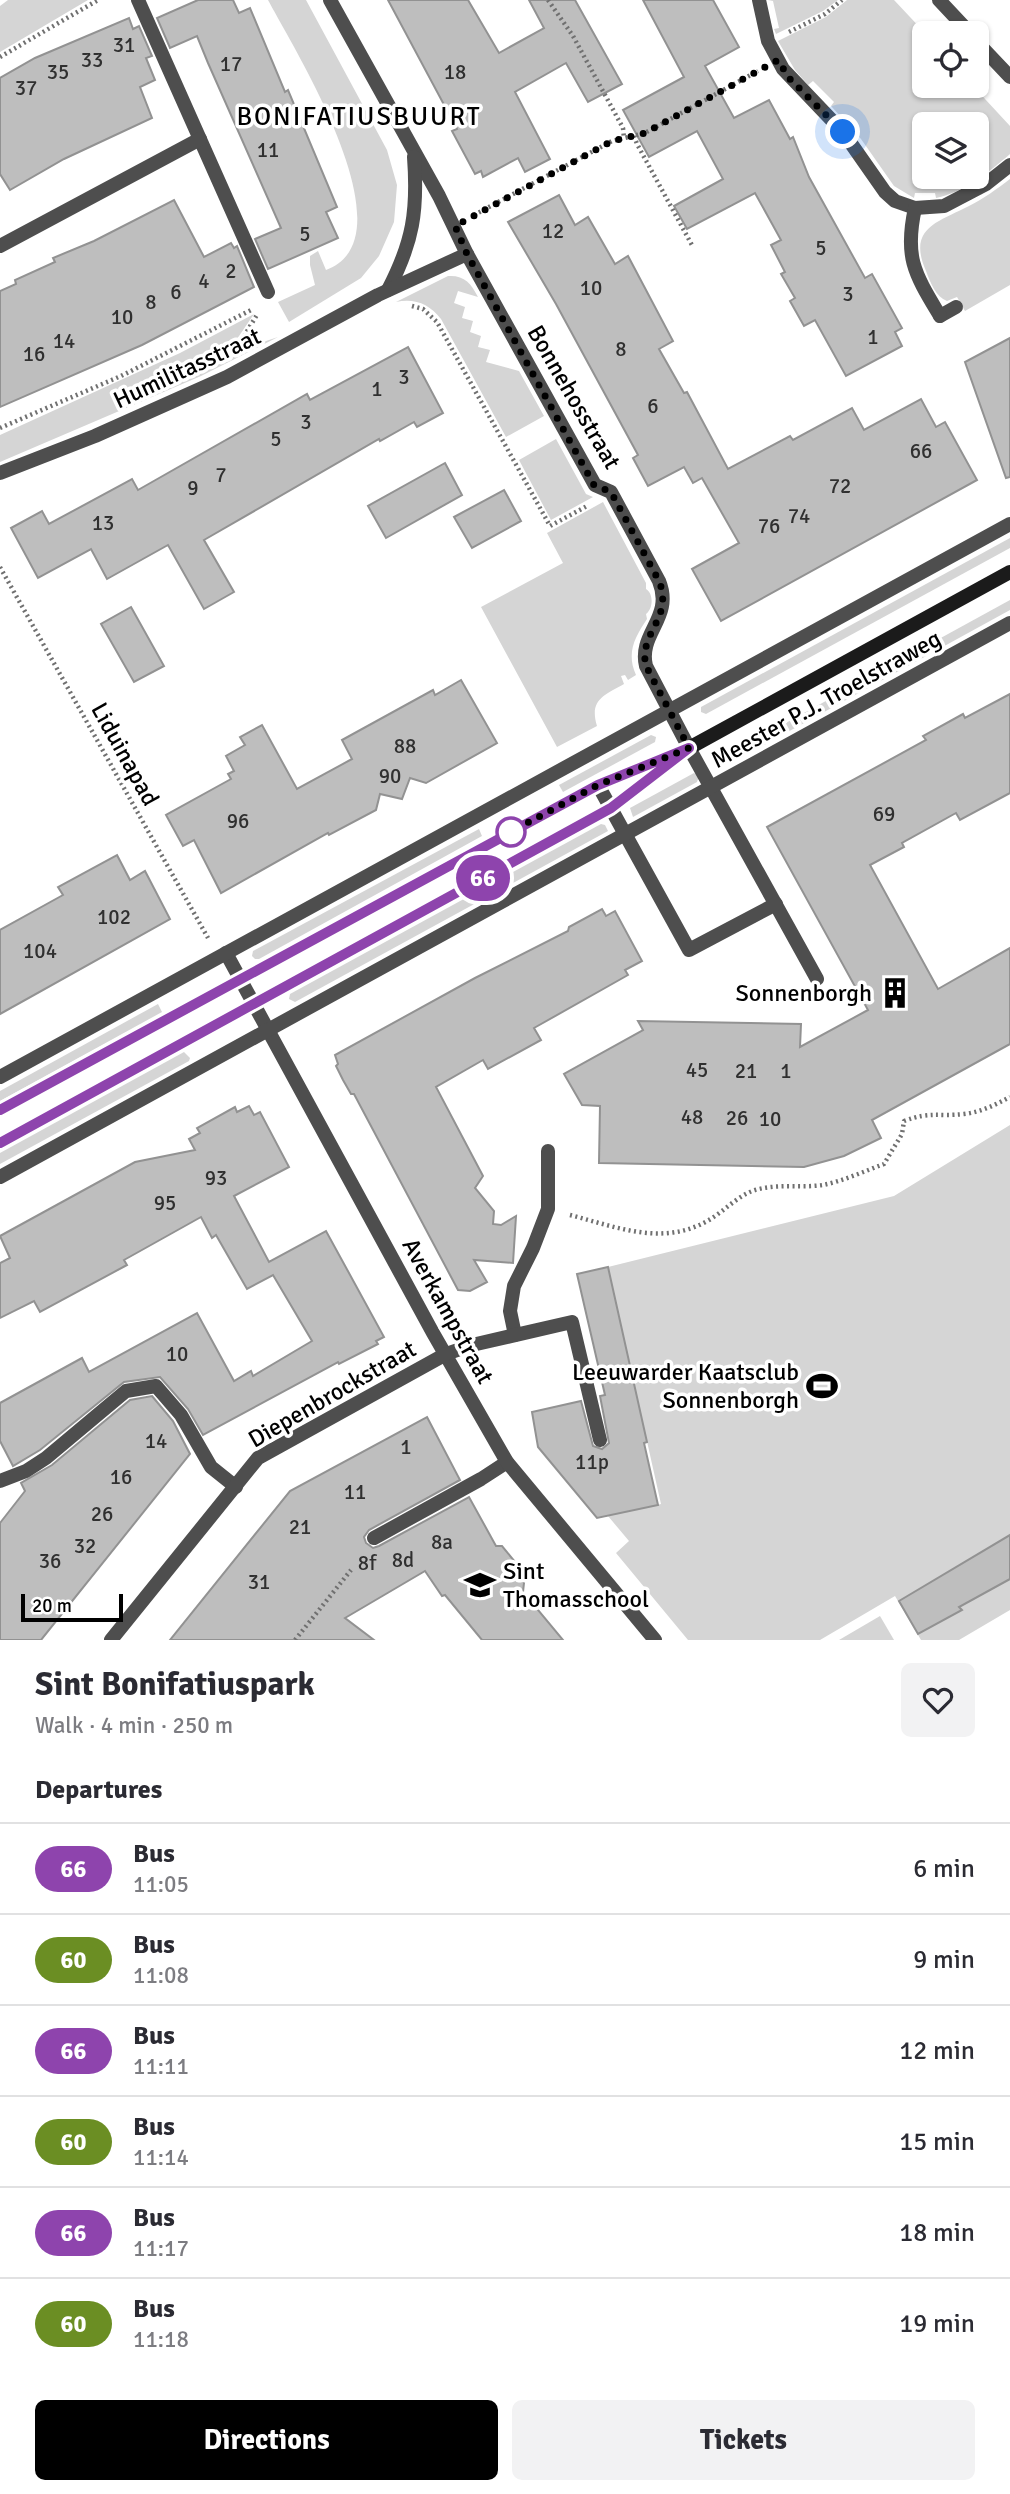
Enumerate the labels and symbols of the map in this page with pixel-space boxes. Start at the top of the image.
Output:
house number: 31 [113,32,135,58]
house number: 33 [81,47,103,73]
house number: 17 [220,51,242,77]
house number: 35 [47,59,69,85]
house number: 18 [444,59,466,85]
house number: 37 [15,75,37,101]
district label: BONIFATIUSBUURT [236,101,482,133]
your location [825,114,860,149]
house number: 11 [257,137,279,163]
house number: 12 [542,218,564,244]
house number: 5 [299,221,311,247]
house number: 5 [815,235,827,261]
house number: 2 [225,258,237,284]
house number: 4 [198,268,210,294]
house number: 10 [580,275,602,301]
house number: 6 [170,279,182,305]
house number: 3 [842,281,854,307]
house number: 8 [145,289,157,315]
house number: 10 [111,304,133,330]
street label: Bonnehosstraat [521,320,627,474]
street label: Humilitasstraat [108,321,266,415]
house number: 1 [867,324,879,350]
house number: 14 [53,328,75,354]
house number: 8 [615,336,627,362]
house number: 16 [23,341,45,367]
house number: 3 [398,364,410,390]
house number: 1 [371,376,383,402]
house number: 6 [647,393,659,419]
house number: 3 [300,409,312,435]
house number: 5 [270,426,282,452]
house number: 66 [910,438,932,464]
house number: 7 [215,462,227,488]
house number: 72 [829,473,851,499]
house number: 9 [187,475,199,501]
house number: 74 [788,503,810,529]
house number: 13 [92,510,114,536]
house number: 76 [758,513,780,539]
street label: Meester P.J. Troelstraweg [706,623,946,775]
street label: Liduinapad [84,697,166,811]
house number: 88 [394,733,416,759]
house number: 90 [379,763,401,789]
house number: 69 [873,801,895,827]
house number: 96 [227,808,249,834]
unlabelled marker [496,817,526,847]
line badge: 66 [452,855,514,901]
house number: 102 [97,904,131,930]
house number: 104 [23,938,57,964]
building icon: Sonnenborgh [878,976,912,1010]
place label: Sonnenborgh [735,978,872,1008]
house number: 45 [686,1057,708,1083]
house number: 21 [735,1058,757,1084]
house number: 1 [780,1058,792,1084]
house number: 48 [681,1104,703,1130]
house number: 26 [726,1105,748,1131]
house number: 10 [759,1106,781,1132]
house number: 93 [205,1165,227,1191]
house number: 95 [154,1190,176,1216]
street label: Averkampstraat [396,1233,500,1389]
street label: Diepenbrockstraat [243,1334,421,1454]
house number: 10 [166,1341,188,1367]
place label: Leeuwarder Kaatsclub Sonnenborgh [572,1357,799,1415]
sports icon: Leeuwarder Kaatsclub Sonnenborgh [805,1369,839,1403]
house number: 14 [145,1428,167,1454]
house number: 1 [400,1434,412,1460]
house number: 11p [575,1449,609,1475]
house number: 16 [110,1464,132,1490]
house number: 11 [344,1479,366,1505]
house number: 26 [91,1501,113,1527]
house number: 21 [289,1514,311,1540]
house number: 8a [431,1529,453,1555]
house number: 32 [74,1533,96,1559]
house number: 8d [392,1547,414,1573]
house number: 36 [39,1548,61,1574]
house number: 8f [358,1550,377,1576]
place label: Sint Thomasschool [503,1556,649,1614]
school or university icon: Sint Thomasschool [463,1568,497,1602]
house number: 31 [248,1569,270,1595]
scale bar [21,1591,122,1623]

